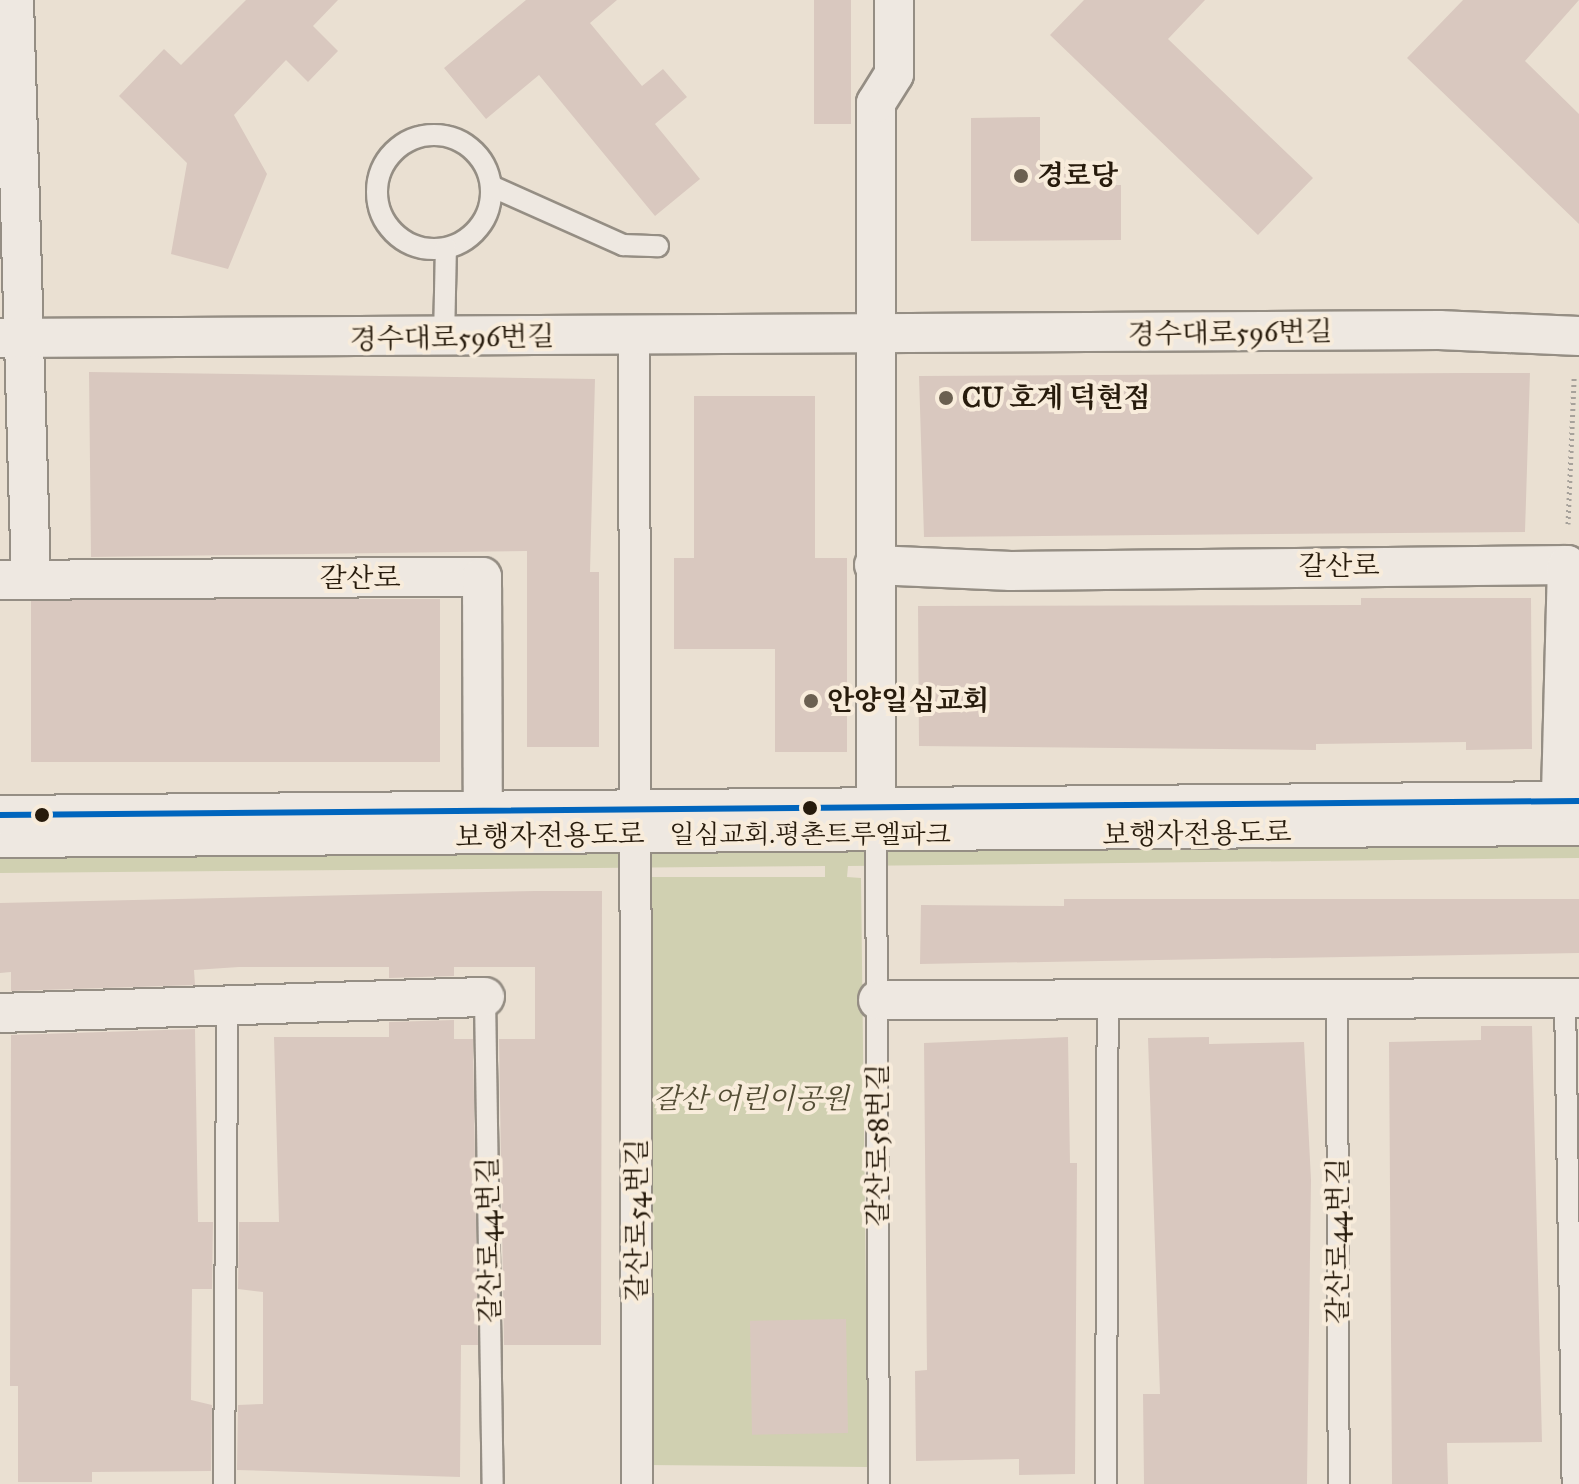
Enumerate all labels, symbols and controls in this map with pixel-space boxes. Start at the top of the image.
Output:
place label: 경로당 [1037,159,1118,193]
marker: 경로당 [1012,167,1030,185]
street label: 경수대로596번길 [1127,314,1333,352]
street label: 경수대로596번길 [349,319,555,357]
place label: CU 호계 덕현점 [962,381,1150,415]
marker: CU 호계 덕현점 [937,389,955,407]
street label: 갈산로 [1298,549,1380,583]
street label: 갈산로 [319,561,401,595]
place label: 안양일심교회 [827,684,989,718]
marker: 안양일심교회 [802,692,820,710]
marker: 일심교회.평촌트루엘파크 [802,800,818,816]
unlabelled marker [34,807,50,823]
street label: 보행자전용도로 [1102,816,1292,852]
street label: 보행자전용도로 [455,818,645,854]
place label: 일심교회.평촌트루엘파크 [669,819,951,851]
street label: 갈산로58번길 [861,1063,895,1227]
park label: 갈산 어린이공원 [653,1082,849,1116]
street label: 갈산로54번길 [620,1138,654,1302]
street label: 갈산로44번길 [471,1156,507,1324]
street label: 갈산로44번길 [1321,1158,1355,1324]

